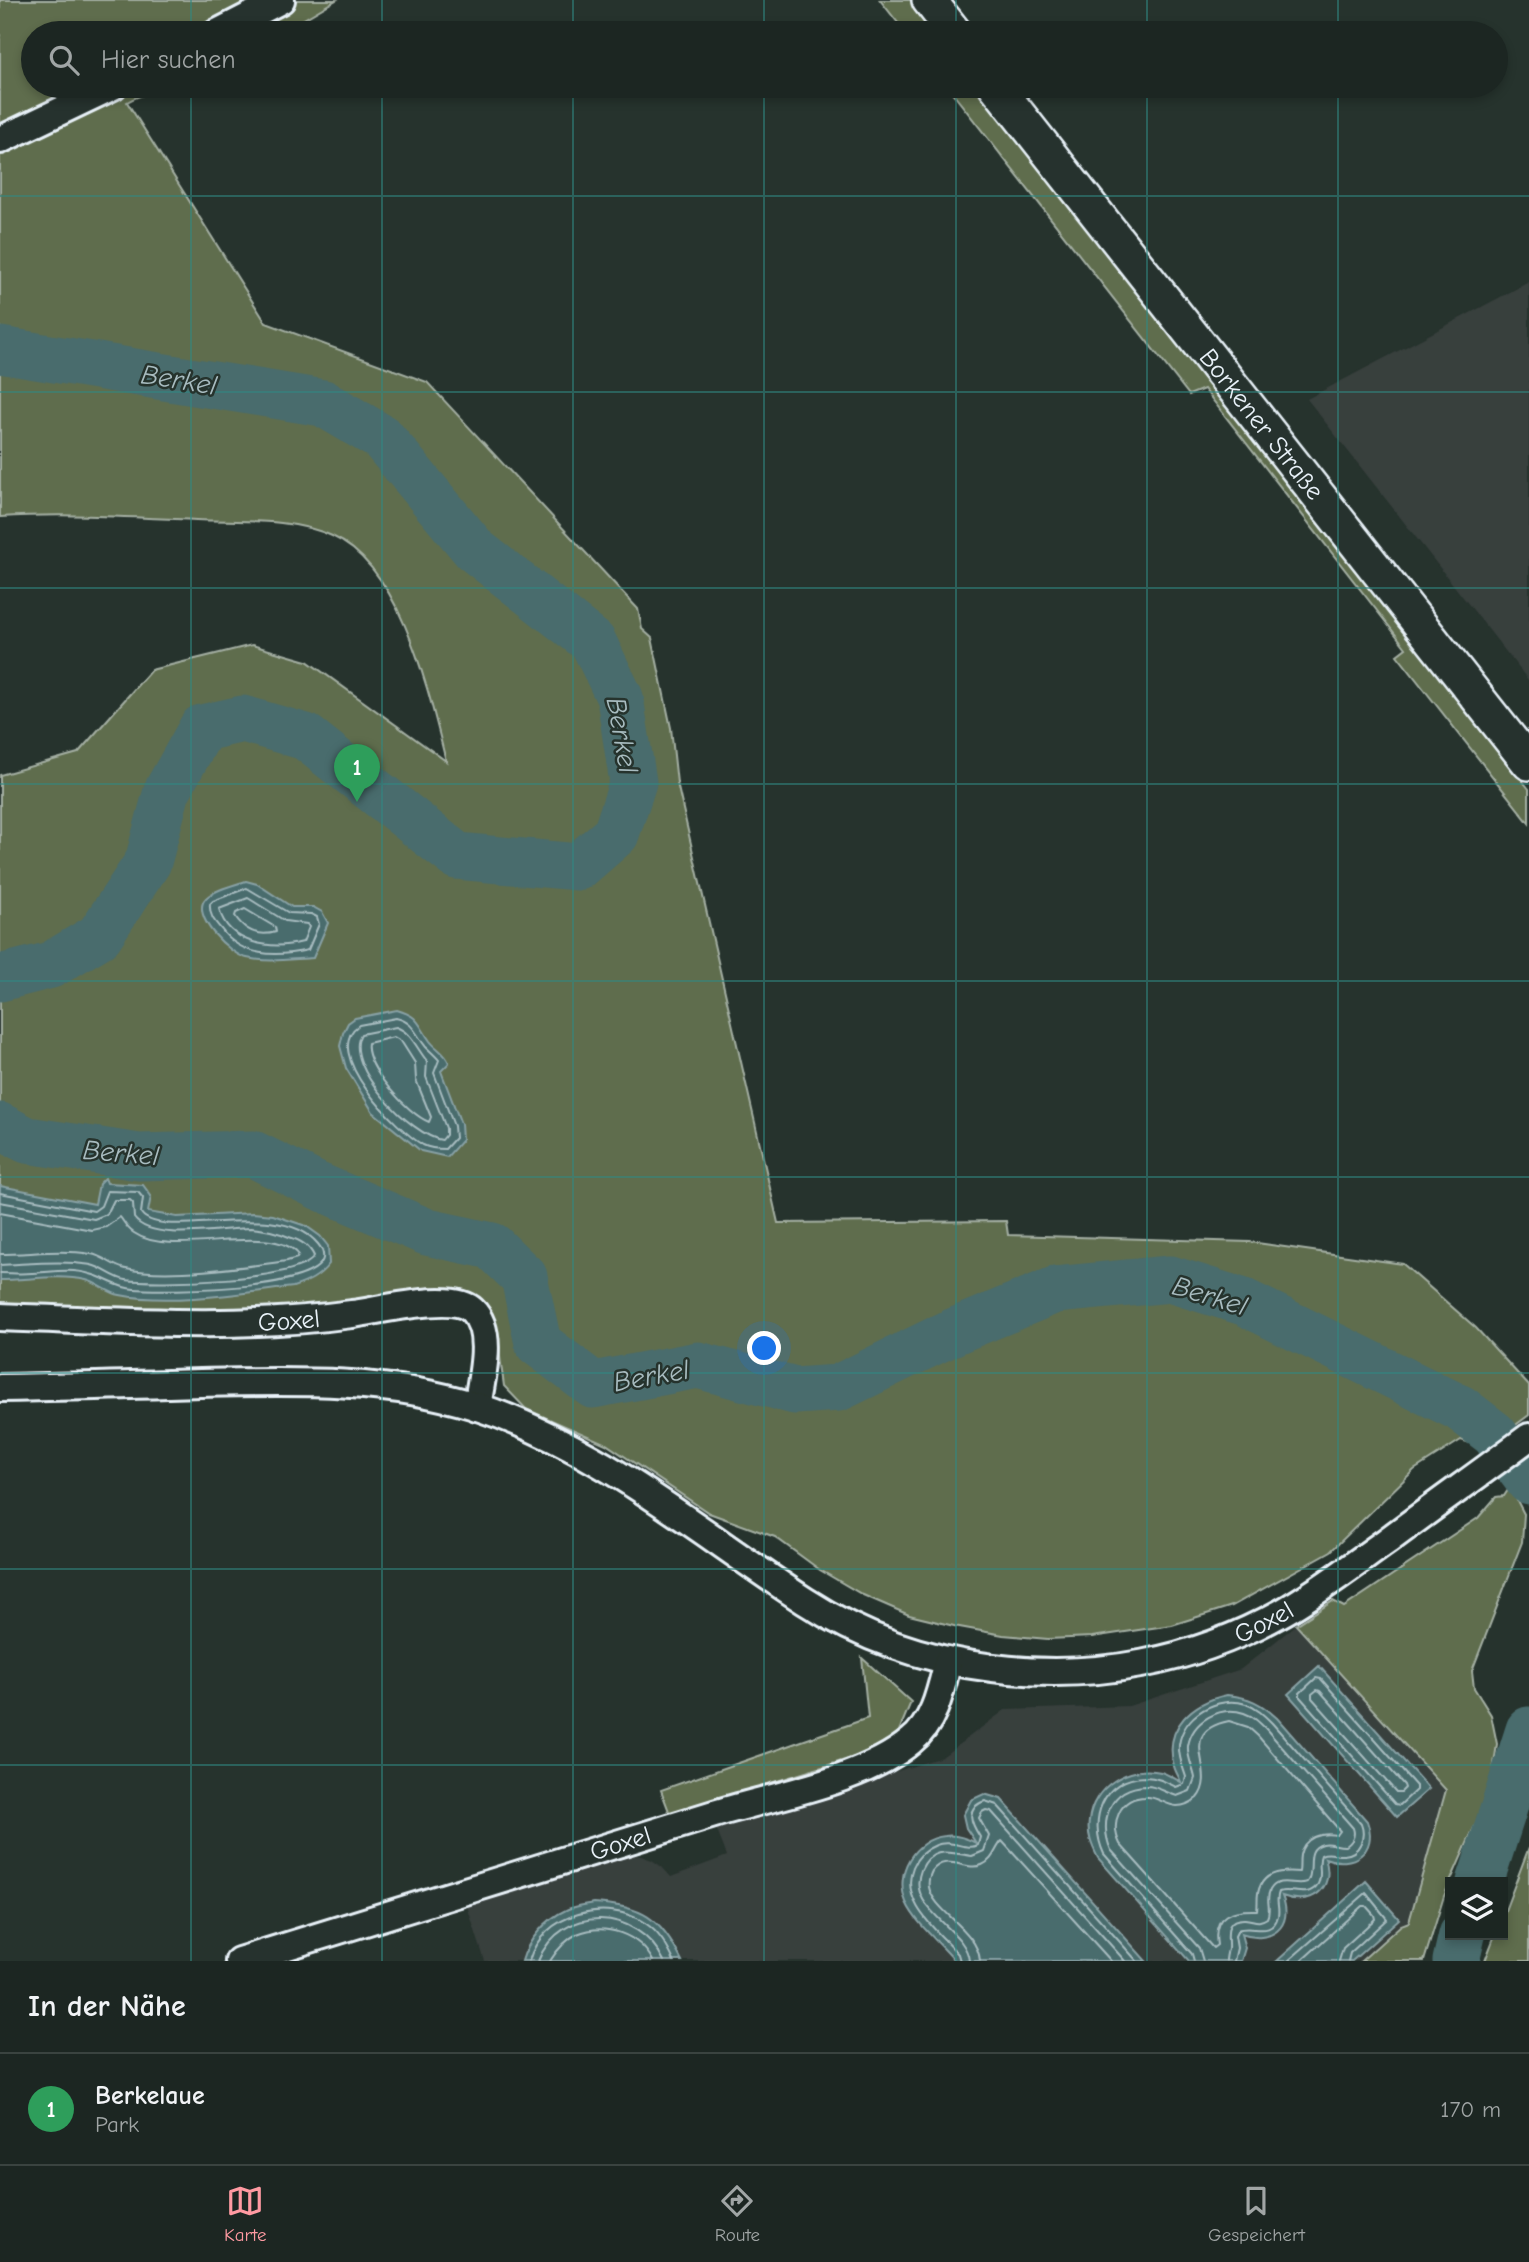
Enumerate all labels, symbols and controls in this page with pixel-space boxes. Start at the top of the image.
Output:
search box [21,21,1508,98]
icon: search [45,41,83,79]
text: Hier suchen [101,45,236,75]
street label: Borkener Straße [1193,343,1330,506]
water label: Berkel [139,358,220,402]
water label: Berkel [600,695,645,776]
pin: 1 [334,744,380,802]
water label: Berkel [81,1134,161,1172]
water label: Berkel [1168,1269,1252,1323]
street label: Goxel [257,1304,321,1338]
your location [747,1331,781,1365]
water label: Berkel [611,1353,692,1398]
street label: Goxel [1230,1595,1299,1650]
street label: Goxel [586,1820,655,1868]
map controls [1445,1877,1508,1940]
button: layers [1445,1877,1508,1940]
text: In der Nähe [28,1989,186,2024]
text: Berkelaue [95,2081,205,2111]
text: 1 [46,2096,56,2123]
text: 170 m [1440,2096,1501,2123]
text: Park [95,2111,139,2138]
tab: Karte [224,2182,266,2246]
tab: Route [715,2182,760,2246]
tab: Gespeichert [1208,2182,1305,2246]

